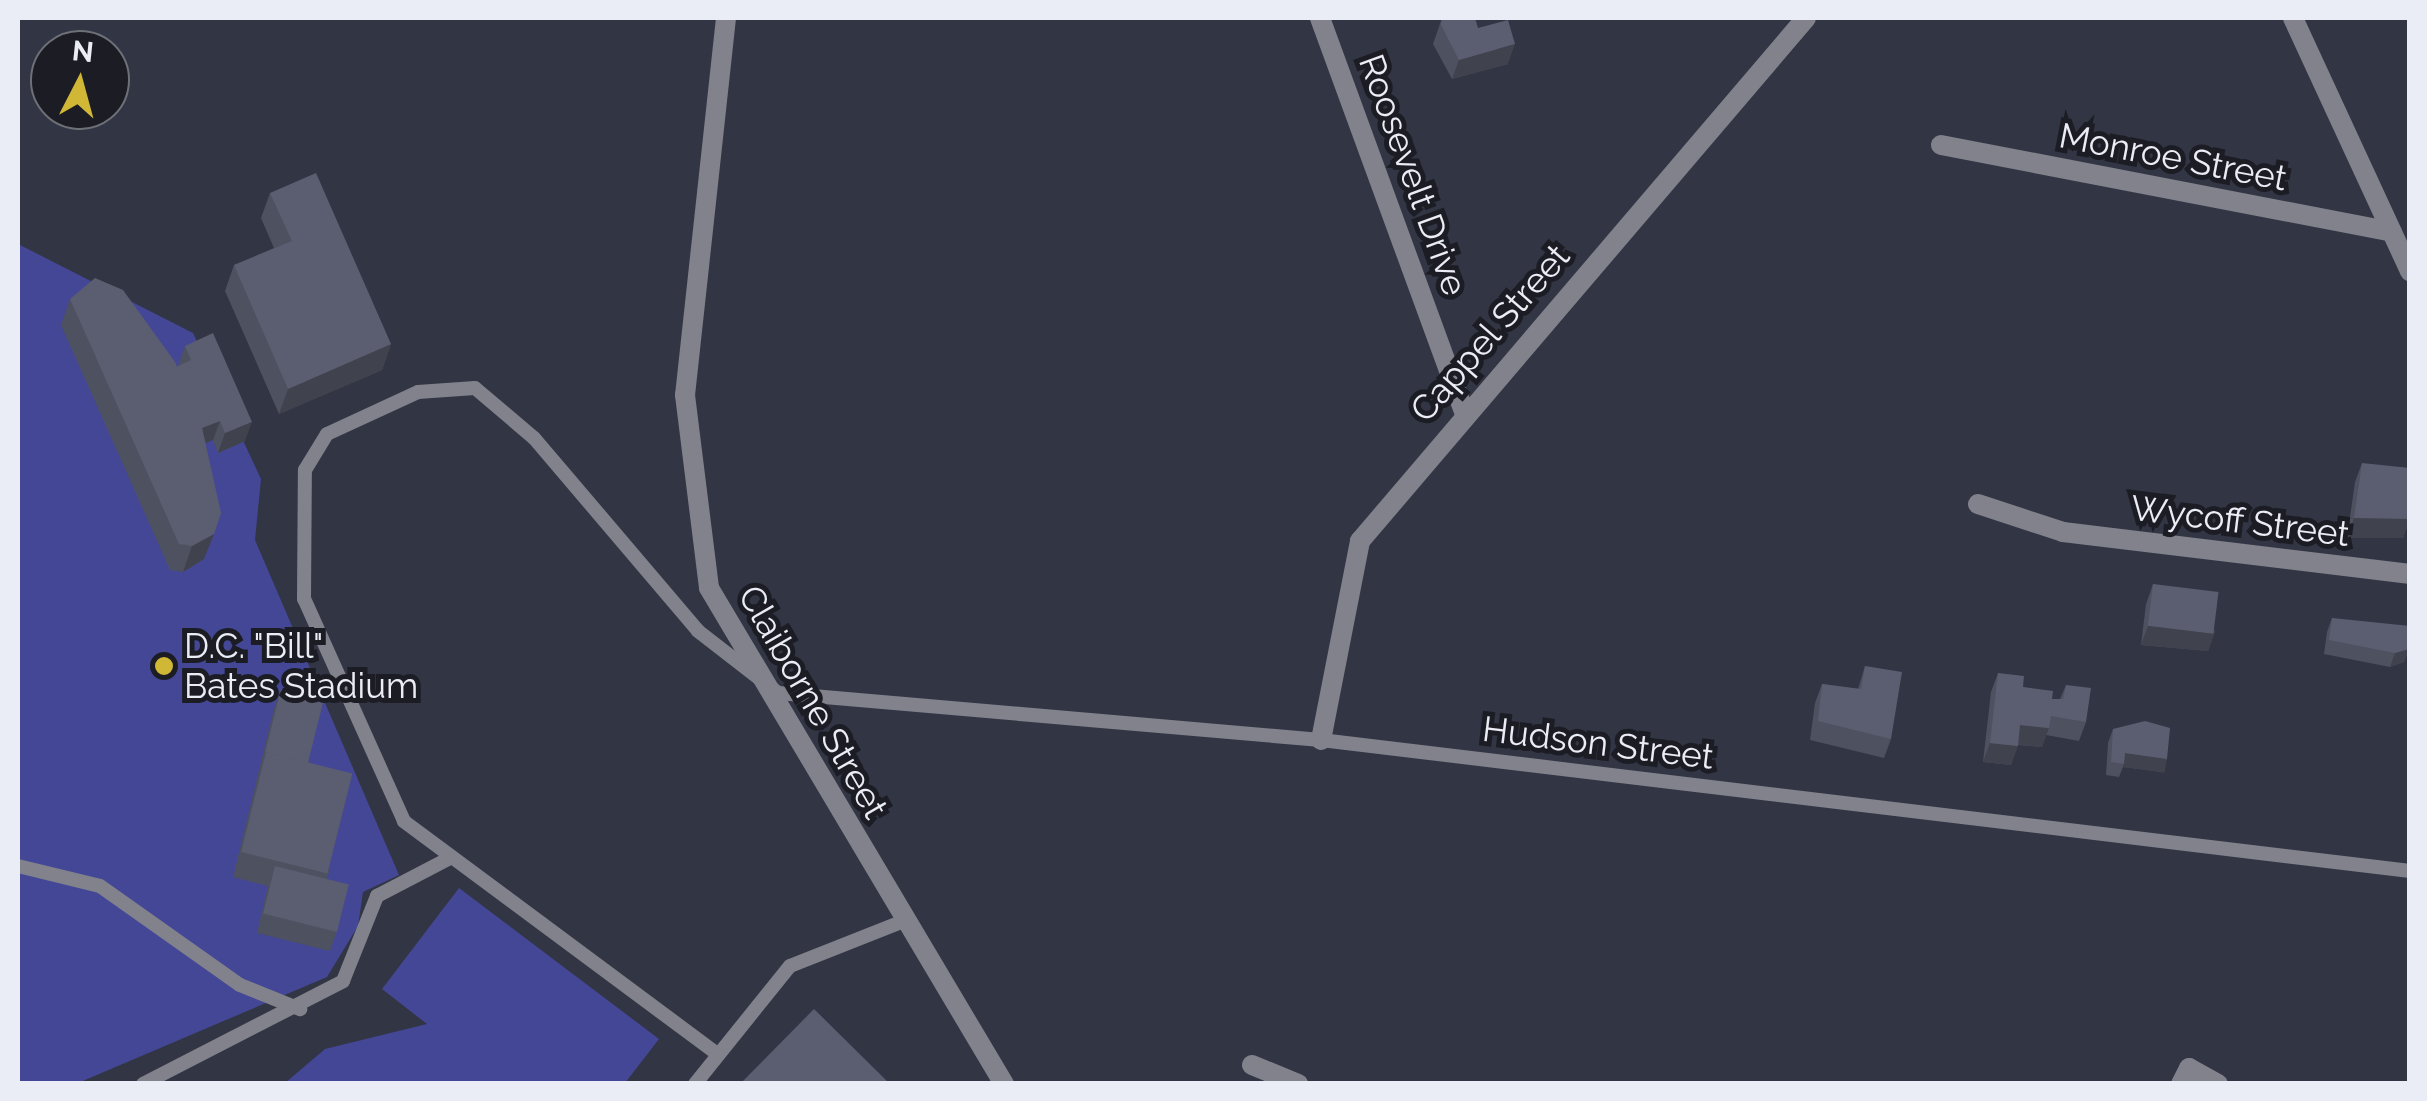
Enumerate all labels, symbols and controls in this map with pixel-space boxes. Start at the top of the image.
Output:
north arrow [30,30,130,130]
text: N [71,34,95,69]
street label: Roosevelt Drive [1350,49,1476,301]
street label: Monroe Street [2056,114,2290,200]
street label: Cappel Street [1401,235,1579,431]
street label: Wycoff Street [2128,487,2352,555]
street label: Claiborne Street [729,578,897,826]
place label: D.C. "Bill" Bates Stadium [184,625,418,707]
marker: D.C. "Bill" Bates Stadium [153,655,175,677]
street label: Hudson Street [1480,708,1716,778]

